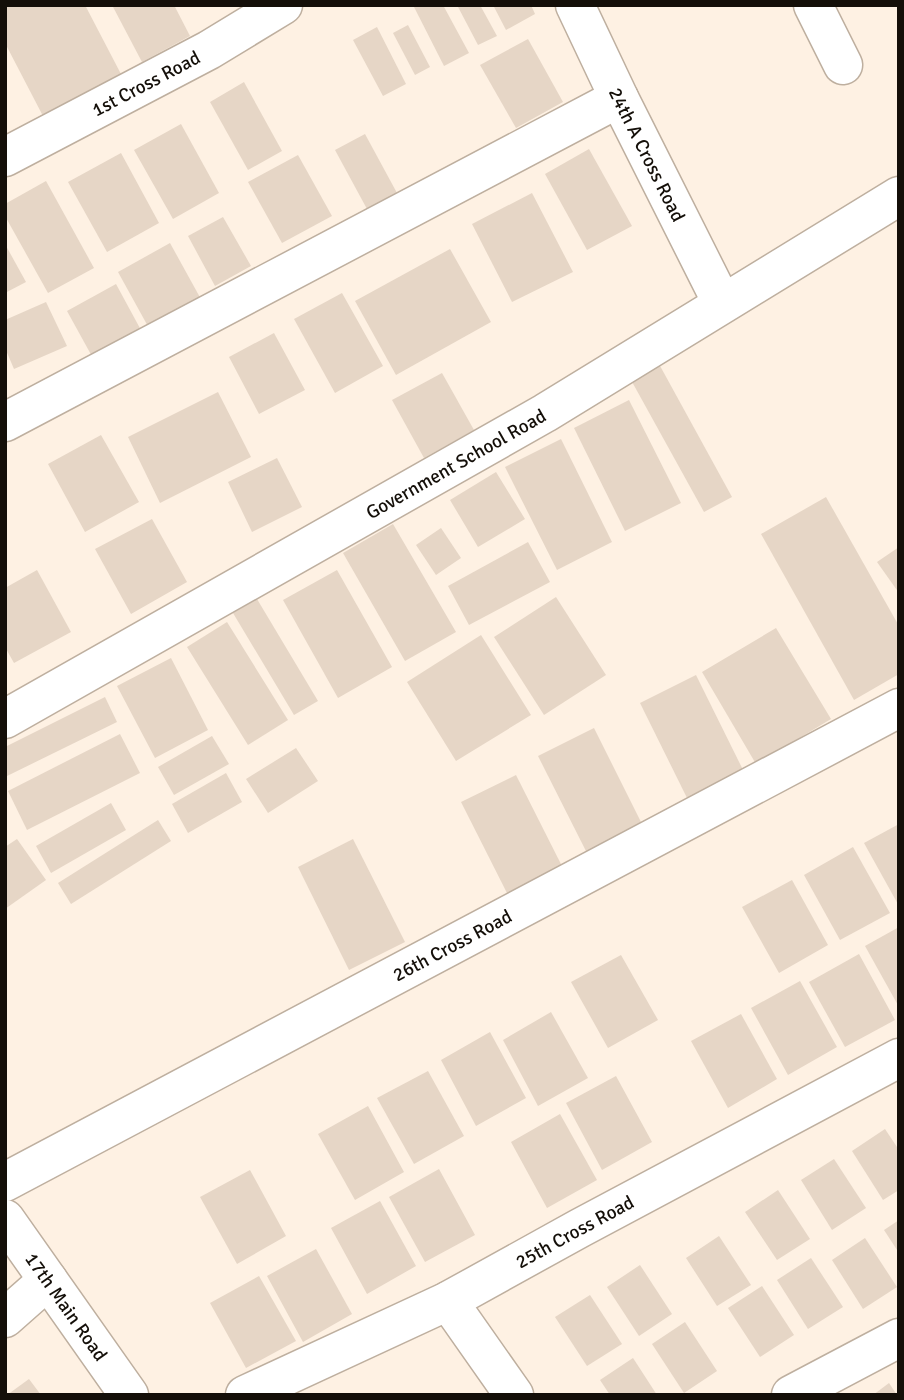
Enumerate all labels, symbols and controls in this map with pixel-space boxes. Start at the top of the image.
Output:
street label: 1st Cross Road [88,46,205,122]
street label: 24th A Cross Road [603,84,690,226]
street label: Government School Road [362,404,550,525]
street label: 26th Cross Road [389,904,516,987]
street label: 25th Cross Road [511,1190,638,1274]
street label: 17th Main Road [19,1248,112,1366]

